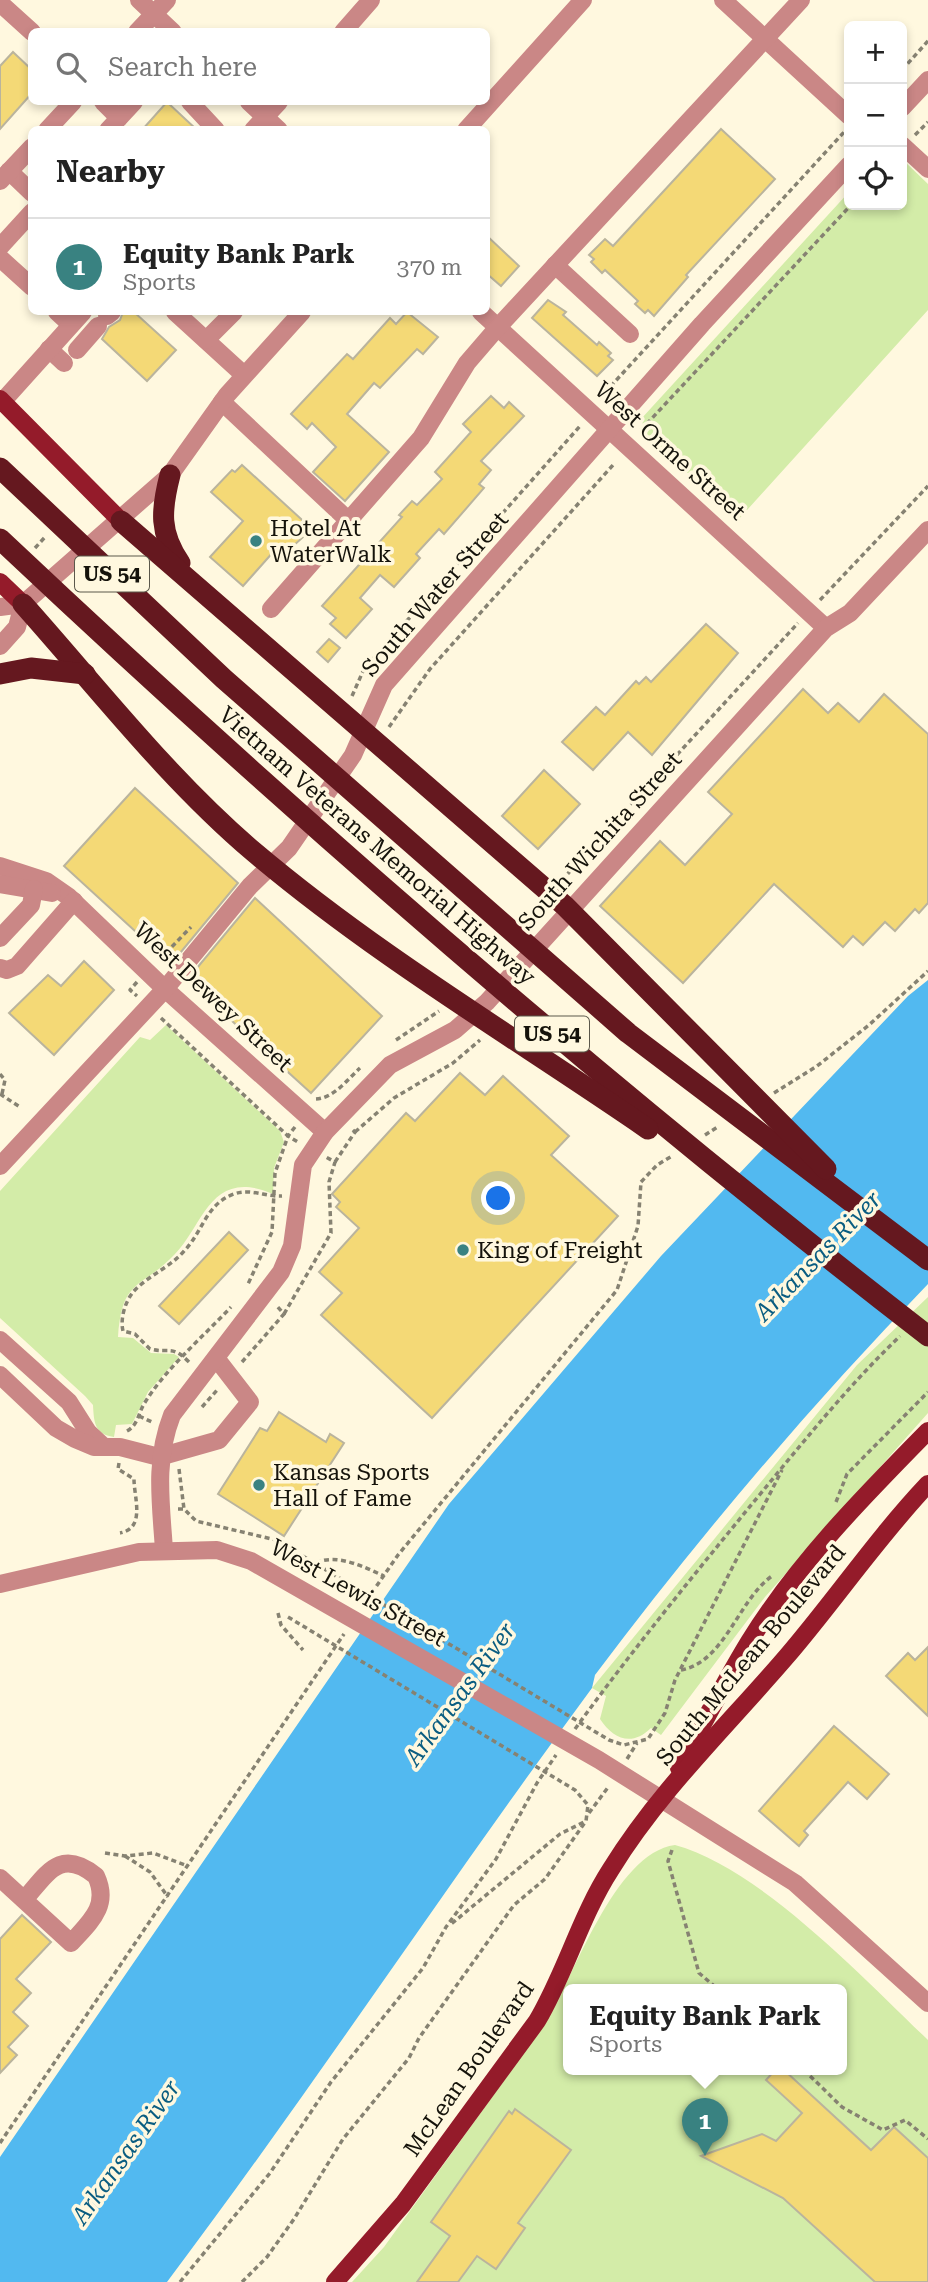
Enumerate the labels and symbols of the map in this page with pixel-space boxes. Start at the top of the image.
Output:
street label: West Orme Street [589,376,751,526]
street label: South Water Street [356,506,514,682]
place label: Hotel At WaterWalk [270,515,392,568]
marker: Hotel At WaterWalk [248,533,264,549]
road number: US 54 [75,556,149,592]
street label: Vietnam Veterans Memorial Highway [213,701,541,991]
street label: South Wichita Street [513,746,688,936]
street label: West Dewey Street [128,917,298,1078]
road number: US 54 [515,1016,589,1052]
your location [481,1181,515,1215]
water label: Arkansas River [748,1185,887,1328]
place label: King of Freight [477,1237,643,1264]
marker: King of Freight [455,1242,471,1258]
place label: Kansas Sports Hall of Fame [273,1459,430,1512]
marker: Kansas Sports Hall of Fame [251,1477,267,1493]
street label: West Lewis Street [266,1534,451,1653]
street label: South McLean Boulevard [651,1539,851,1771]
water label: Arkansas River [398,1617,521,1772]
street label: McLean Boulevard [398,1976,540,2162]
water label: Arkansas River [65,2075,186,2231]
pin: 1 [682,2098,728,2156]

